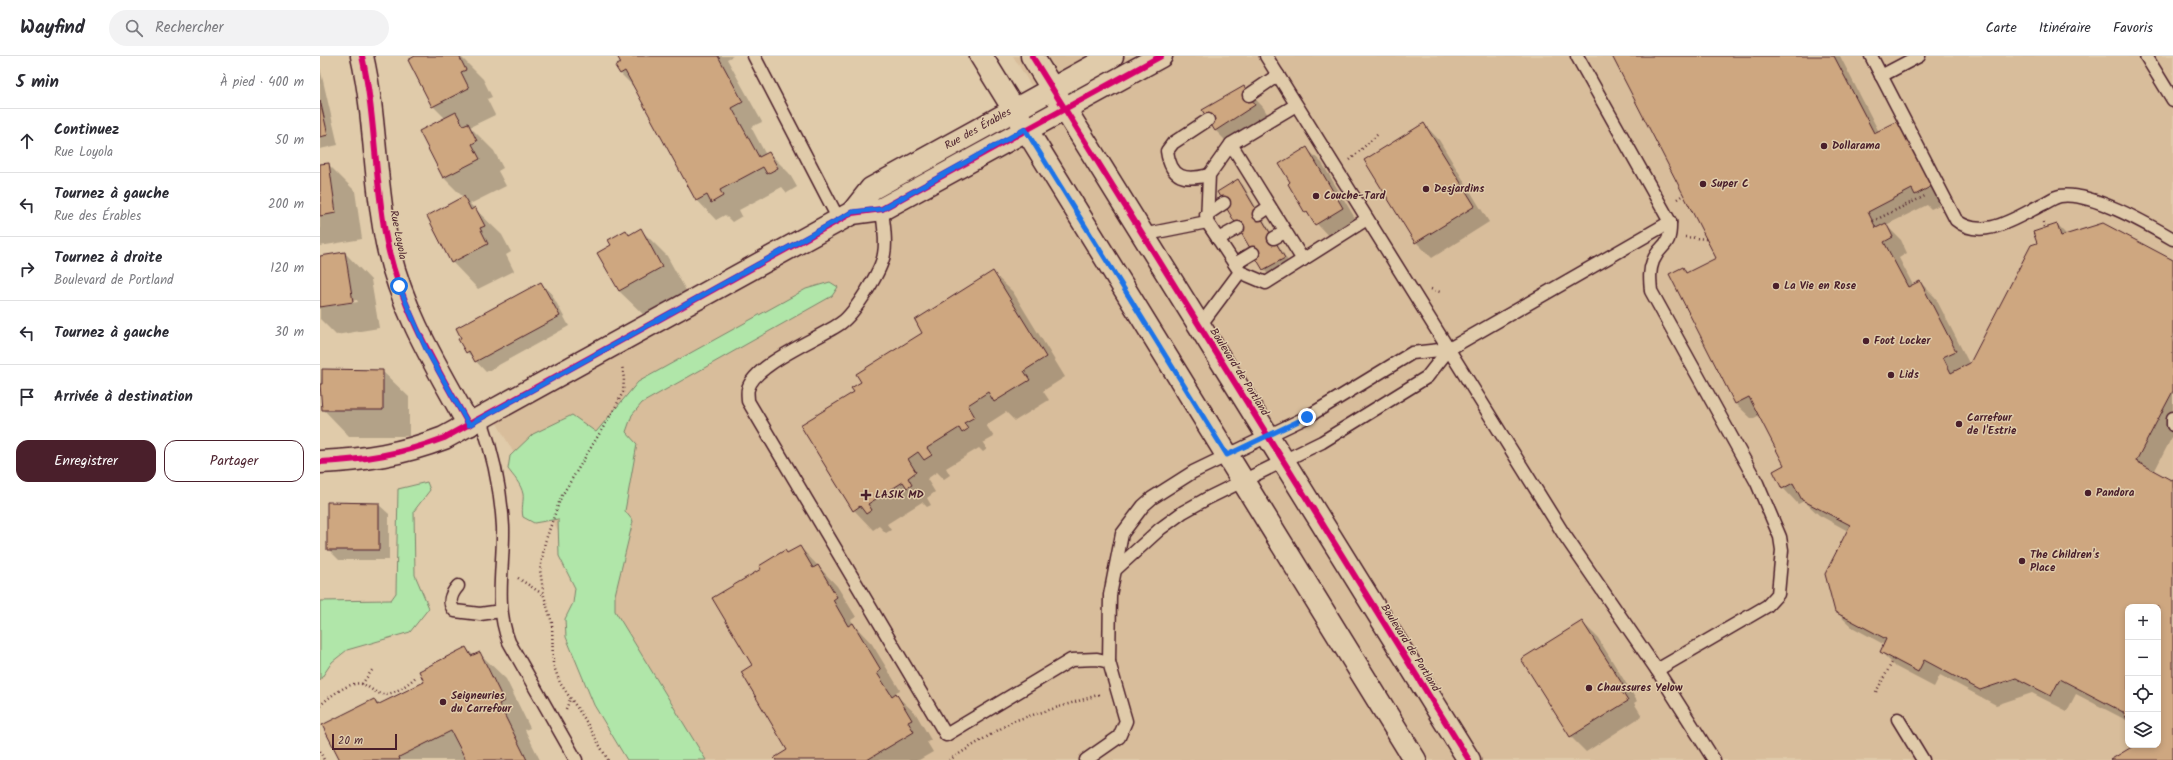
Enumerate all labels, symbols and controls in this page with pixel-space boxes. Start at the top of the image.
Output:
search box [109,10,389,46]
text: Wayfind [20,13,85,43]
text: Rechercher [155,16,223,40]
icon: search [123,17,145,39]
text: Carte [1985,17,2017,39]
text: Itinéraire [2039,17,2091,39]
text: Favoris [2113,17,2153,39]
text: 5 min [16,69,59,96]
text: À pied · 400 m [220,72,304,93]
street label: Rue des Érables [941,103,1015,155]
text: Continuez [54,118,119,142]
icon: ahead [16,130,38,152]
text: 50 m [275,130,304,151]
place label: Dollarama [1832,137,1880,155]
marker: Dollarama [1819,141,1829,151]
text: Rue Loyola [54,142,113,163]
place label: Super C [1711,175,1749,193]
marker: Super C [1698,179,1708,189]
place label: Desjardins [1434,180,1485,198]
text: Tournez à gauche [54,182,169,206]
marker: Desjardins [1421,184,1431,194]
place label: Couche-Tard [1324,187,1387,205]
marker: Couche-Tard [1311,191,1321,201]
icon: left [16,194,38,216]
text: 200 m [268,194,304,215]
text: Rue des Érables [54,206,141,227]
street label: Rue Loyola [384,209,412,261]
text: Tournez à droite [54,246,162,270]
icon: right [16,258,38,280]
text: 120 m [270,258,304,279]
text: Boulevard de Portland [54,270,174,291]
route start [390,277,408,295]
place label: La Vie en Rose [1784,277,1857,295]
marker: La Vie en Rose [1771,281,1781,291]
text: Tournez à gauche [54,321,169,345]
icon: left [16,322,38,344]
text: 30 m [275,322,304,343]
street label: Boulevard de Portland [1205,324,1274,420]
place label: Foot Locker [1874,332,1931,350]
marker: Foot Locker [1861,336,1871,346]
place label: Lids [1899,366,1920,384]
marker: Lids [1886,370,1896,380]
text: Arrivée à destination [54,385,193,409]
icon: arrive [16,386,38,408]
route end [1298,408,1316,426]
place label: Carrefour de l'Estrie [1967,409,2017,440]
marker: Carrefour de l'Estrie [1954,419,1964,429]
button: Enregistrer [16,440,156,482]
button: Partager [164,440,304,482]
place label: Pandora [2096,484,2135,502]
place label: LASIK MD [875,486,925,504]
marker: Pandora [2083,488,2093,498]
marker: LASIK MD [860,489,872,501]
place label: The Children's Place [2030,546,2100,577]
marker: The Children's Place [2017,556,2027,566]
street label: Boulevard de Portland [1376,600,1445,696]
map controls [2125,604,2161,748]
button: + [2125,604,2161,640]
button: − [2125,640,2161,676]
button: locate [2125,676,2161,712]
place label: Chaussures Yelow [1597,679,1683,697]
marker: Chaussures Yelow [1584,683,1594,693]
place label: Seigneuries du Carrefour [451,687,512,718]
marker: Seigneuries du Carrefour [438,697,448,707]
button: layers [2125,712,2161,748]
scale bar [332,732,397,751]
text: 20 m [338,732,363,750]

